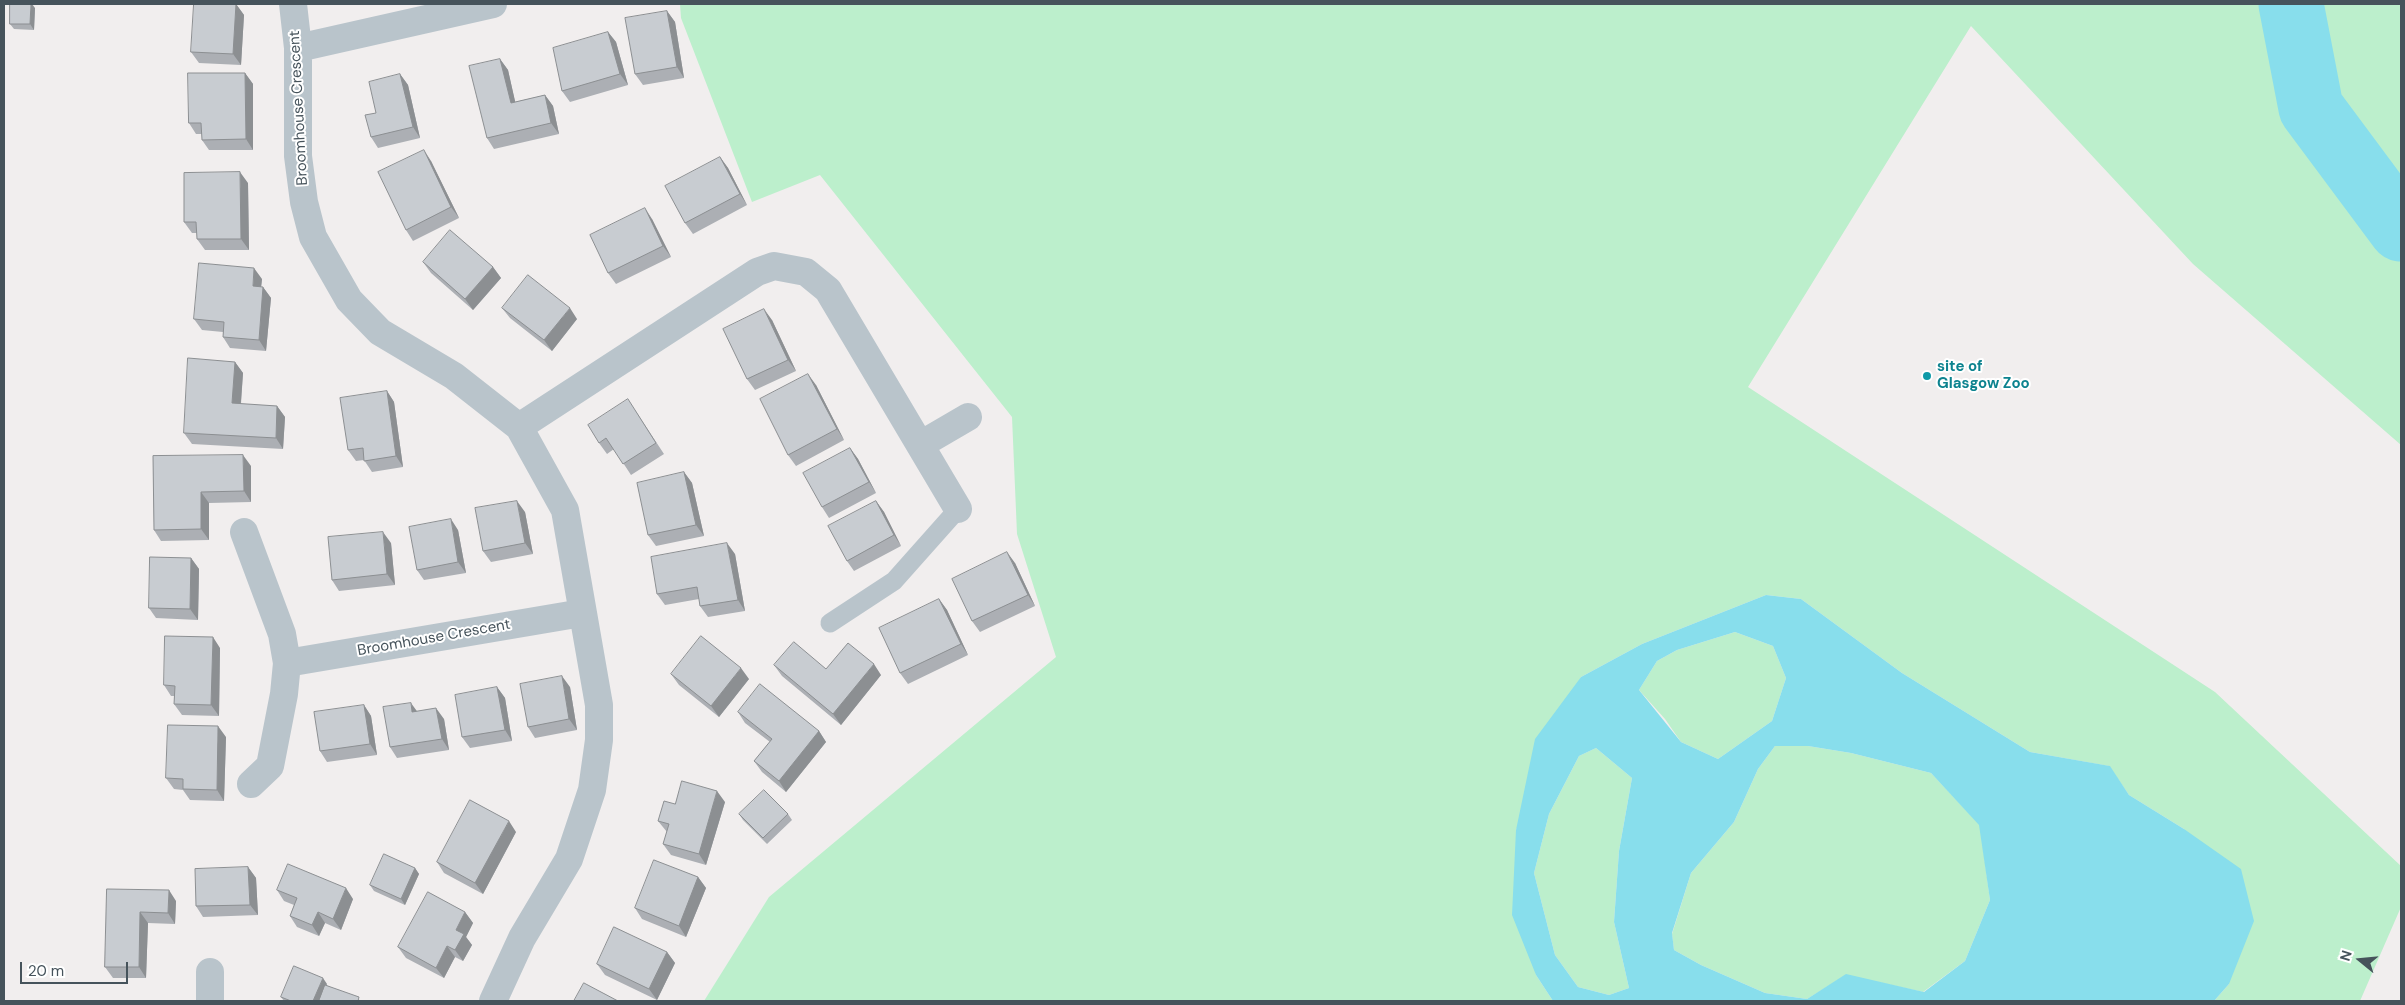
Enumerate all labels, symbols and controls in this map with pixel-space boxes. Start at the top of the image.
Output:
street label: Broomhouse Crescent [286,30,312,186]
place label: site of Glasgow Zoo [1937,358,2030,393]
marker: site of Glasgow Zoo [1921,370,1933,382]
street label: Broomhouse Crescent [356,616,512,660]
north arrow [2335,935,2385,985]
text: N [2336,948,2356,963]
scale bar [22,952,130,984]
text: 20 m [28,961,64,981]

